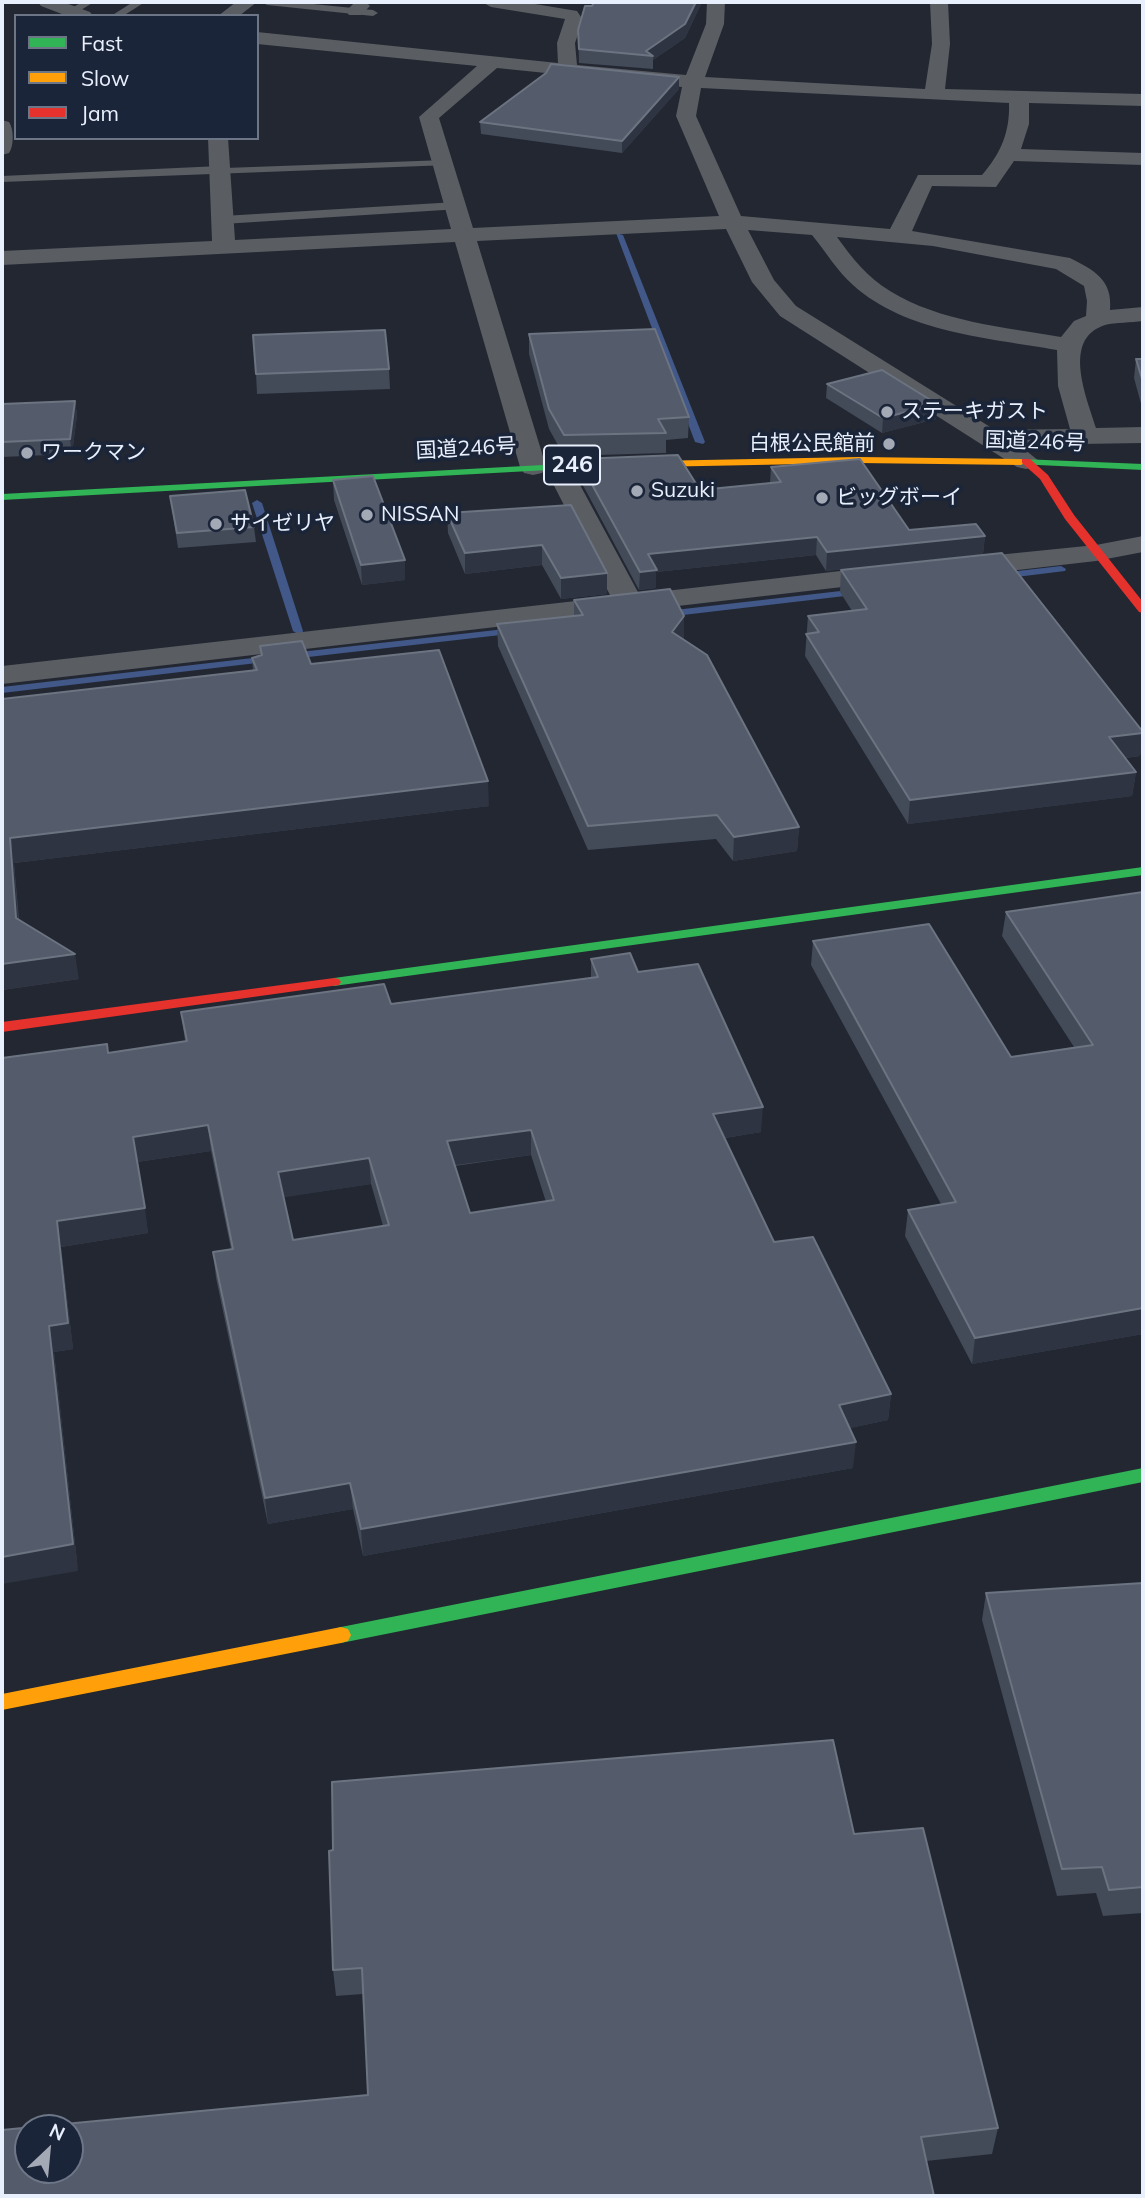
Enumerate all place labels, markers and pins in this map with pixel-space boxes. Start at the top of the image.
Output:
place label: ステーキガスト [901,399,1048,425]
marker: ステーキガスト [879,404,895,420]
place label: 白根公民館前 [749,431,875,457]
marker: 白根公民館前 [881,436,897,452]
place label: ワークマン [41,440,146,466]
marker: ワークマン [19,445,35,461]
place label: Suzuki [651,478,715,504]
marker: Suzuki [629,483,645,499]
place label: ビッグボーイ [836,485,962,511]
marker: ビッグボーイ [814,490,830,506]
place label: NISSAN [381,502,459,528]
marker: NISSAN [359,507,375,523]
place label: サイゼリヤ [230,511,335,537]
marker: サイゼリヤ [208,516,224,532]

